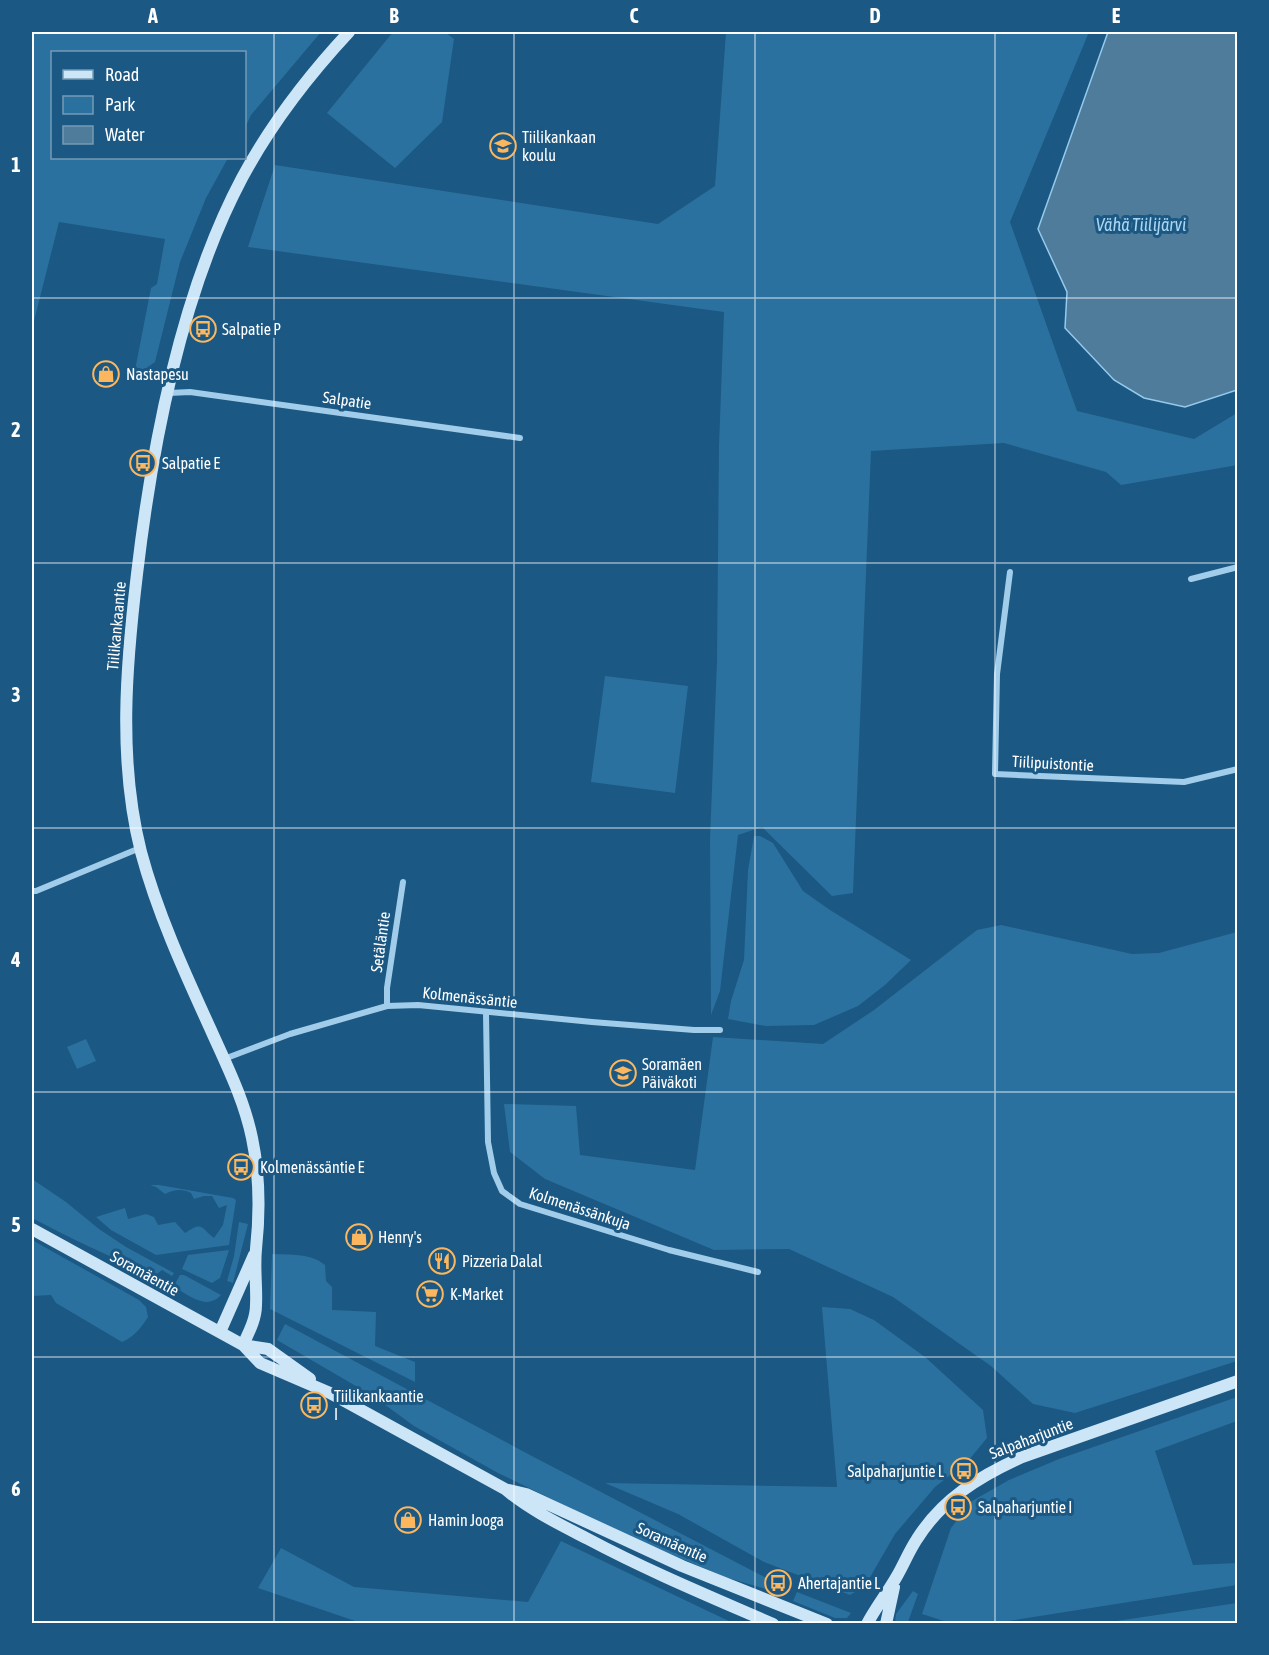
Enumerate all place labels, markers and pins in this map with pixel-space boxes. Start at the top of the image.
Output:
place label: Tiilikankaan koulu [522,128,596,164]
school or university icon: Tiilikankaan koulu [488,131,518,161]
bus stop icon: Salpatie P [188,314,218,344]
place label: Salpatie P [222,320,281,339]
shop icon: Nastapesu [91,359,121,389]
place label: Nastapesu [126,365,189,384]
bus stop icon: Salpatie E [128,448,158,478]
place label: Salpatie E [162,454,220,473]
place label: Soramäen Päiväkoti [642,1055,702,1091]
school or university icon: Soramäen Päiväkoti [608,1058,638,1088]
bus stop icon: Kolmenässäntie E [226,1152,256,1182]
place label: Kolmenässäntie E [260,1158,365,1176]
shop icon: Henry's [344,1222,374,1252]
place label: Henry's [378,1228,422,1247]
restaurant icon: Pizzeria Dalal [427,1246,457,1276]
place label: Pizzeria Dalal [462,1252,543,1270]
supermarket icon: K-Market [415,1279,445,1309]
place label: K-Market [450,1285,504,1303]
place label: Tiilikankaantie I [334,1387,423,1423]
bus stop icon: Tiilikankaantie I [299,1390,329,1420]
bus stop icon: Salpaharjuntie L [949,1456,979,1486]
place label: Salpaharjuntie L [848,1462,945,1481]
bus stop icon: Salpaharjuntie I [943,1492,973,1522]
place label: Salpaharjuntie I [978,1498,1072,1517]
shop icon: Hamin Jooga [393,1505,423,1535]
place label: Hamin Jooga [428,1511,504,1530]
bus stop icon: Ahertajantie L [763,1568,793,1598]
place label: Ahertajantie L [798,1574,881,1593]

